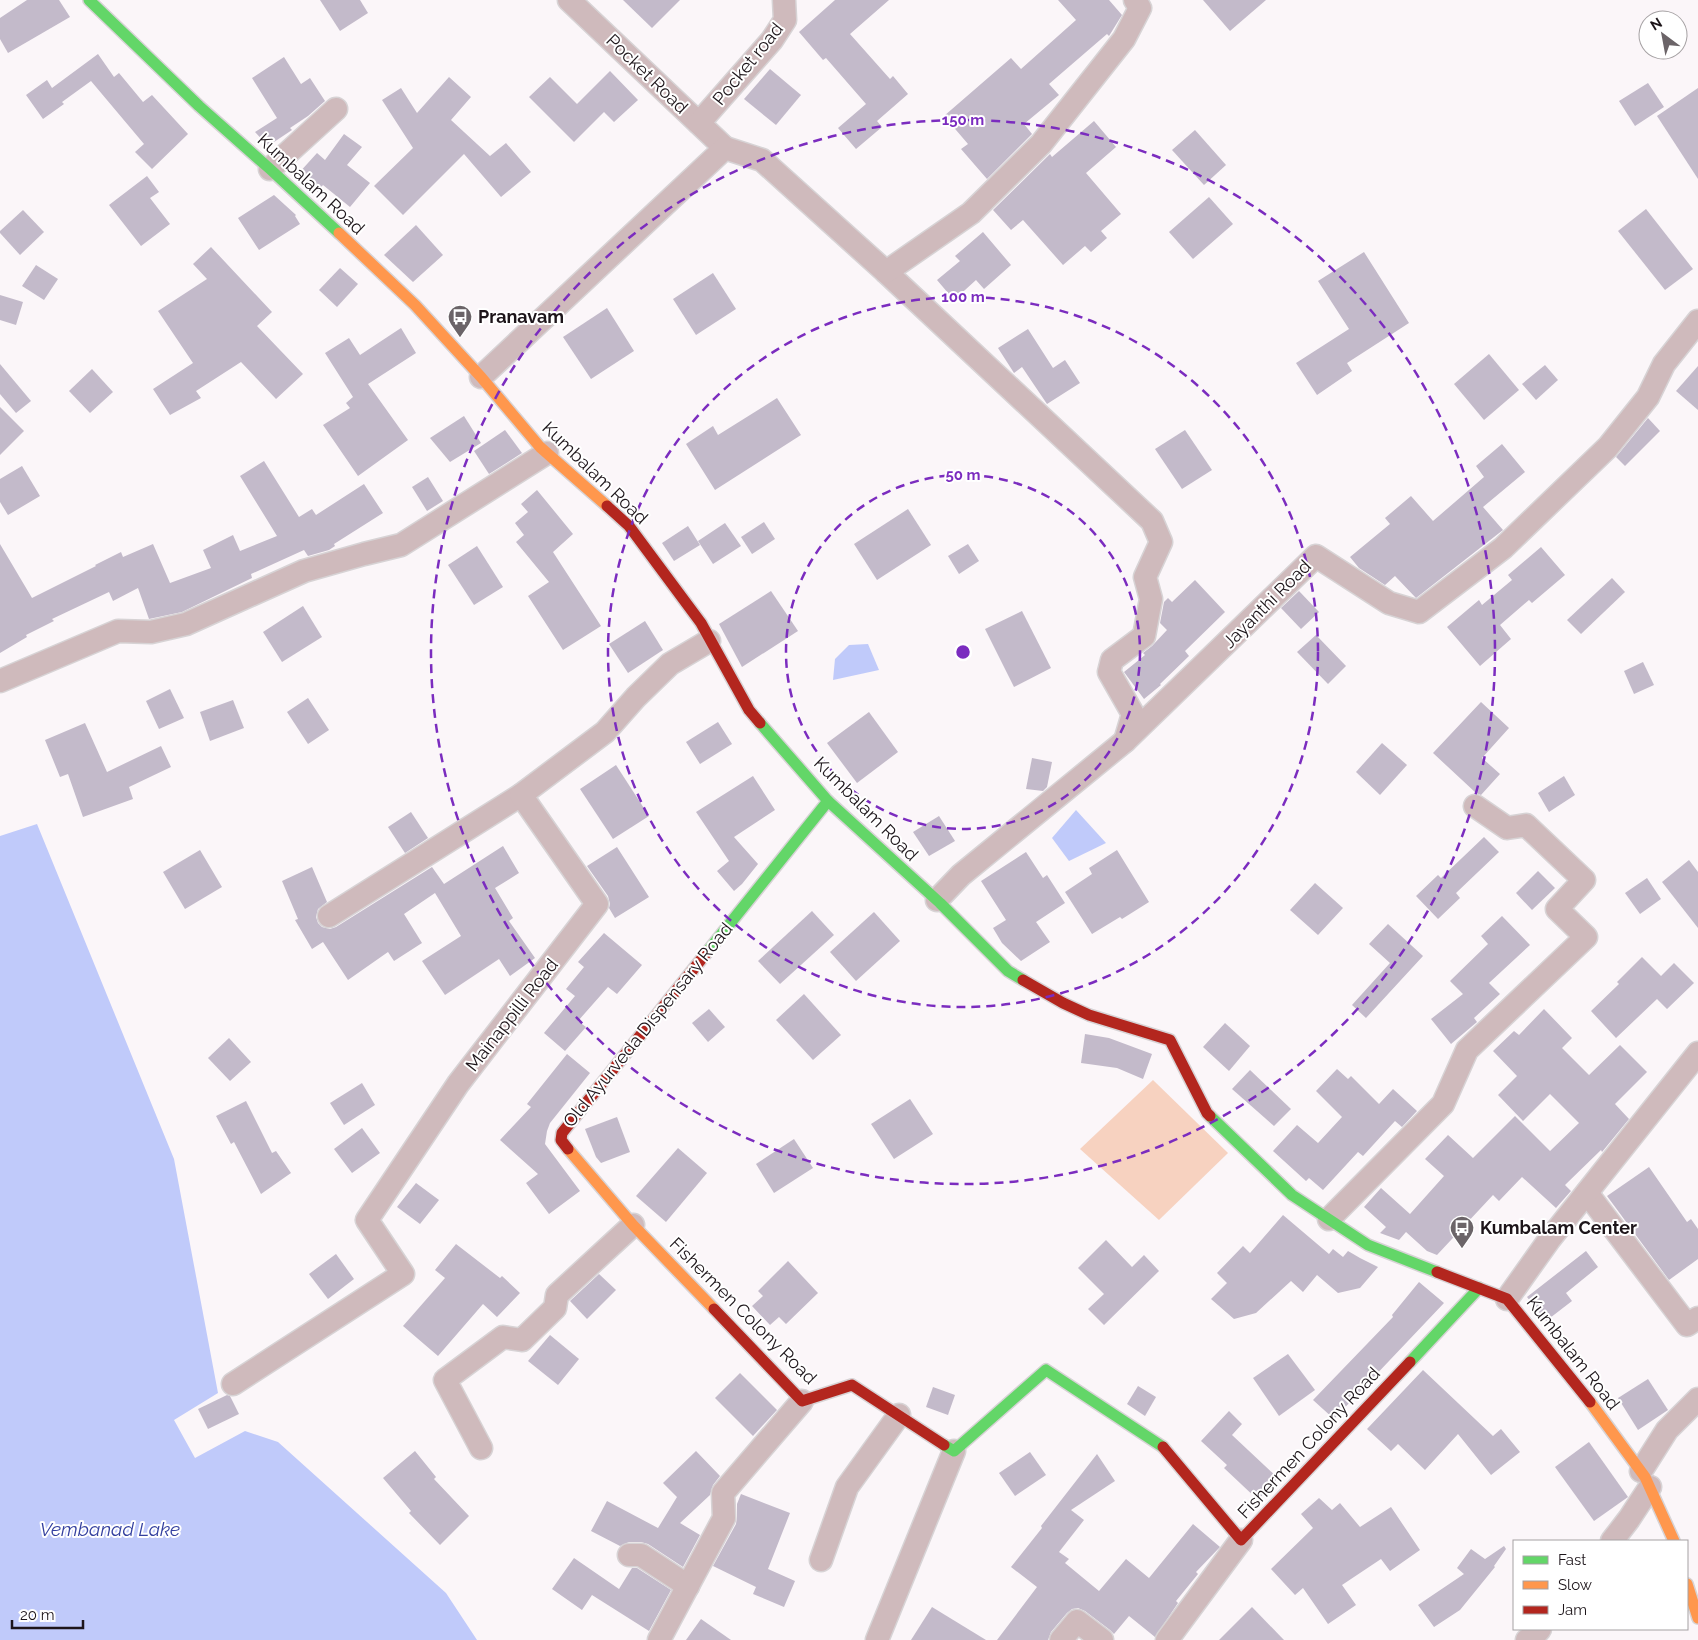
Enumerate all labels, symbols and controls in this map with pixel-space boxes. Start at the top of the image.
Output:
north arrow [1638,10,1688,60]
text: N [1647,14,1665,34]
street label: Pocket road [708,18,787,109]
street label: Pocket Road [602,30,692,118]
text: 150 m [942,111,984,129]
street label: Kumbalam Road [254,129,369,239]
text: 100 m [941,288,985,306]
bus stop icon: Pranavam [447,304,473,338]
place label: Pranavam [478,306,564,327]
street label: Kumbalam Road [538,417,652,528]
text: 50 m [945,466,981,484]
street label: Jayanthi Road [1218,555,1315,652]
centre of rings [954,643,972,661]
street label: Kumbalam Road [810,752,923,865]
street label: Old Ayurveda Dispensary Road [559,918,737,1131]
street label: Mainappilli Road [461,954,562,1075]
bus stop icon: Kumbalam Center [1449,1215,1475,1249]
place label: Kumbalam Center [1480,1217,1637,1238]
street label: Fishermen Colony Road [666,1233,821,1388]
street label: Kumbalam Road [1523,1292,1624,1414]
street label: Fishermen Colony Road [1233,1363,1384,1523]
water label: Vembanad Lake [40,1518,180,1540]
legend [1513,1540,1688,1630]
text: Fast [1558,1551,1586,1569]
text: Slow [1558,1576,1592,1594]
scale bar [12,1598,84,1630]
text: Jam [1558,1601,1587,1619]
text: 20 m [20,1606,55,1624]

